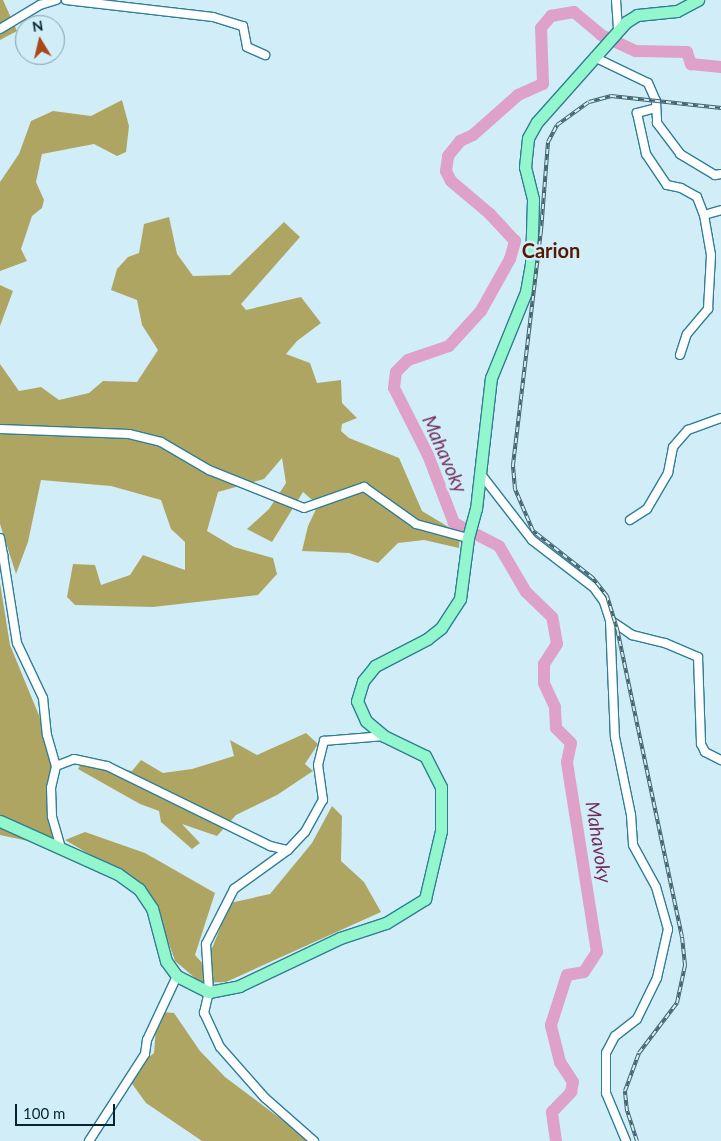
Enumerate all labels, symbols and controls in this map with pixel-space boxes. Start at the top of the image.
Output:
north arrow [15,15,65,65]
text: N [31,16,44,35]
district label: Carion [522,238,580,262]
water label: Mahavoky [418,412,472,496]
water label: Mahavoky [581,800,617,884]
scale bar [18,1094,118,1126]
text: 100 m [23,1104,65,1122]

